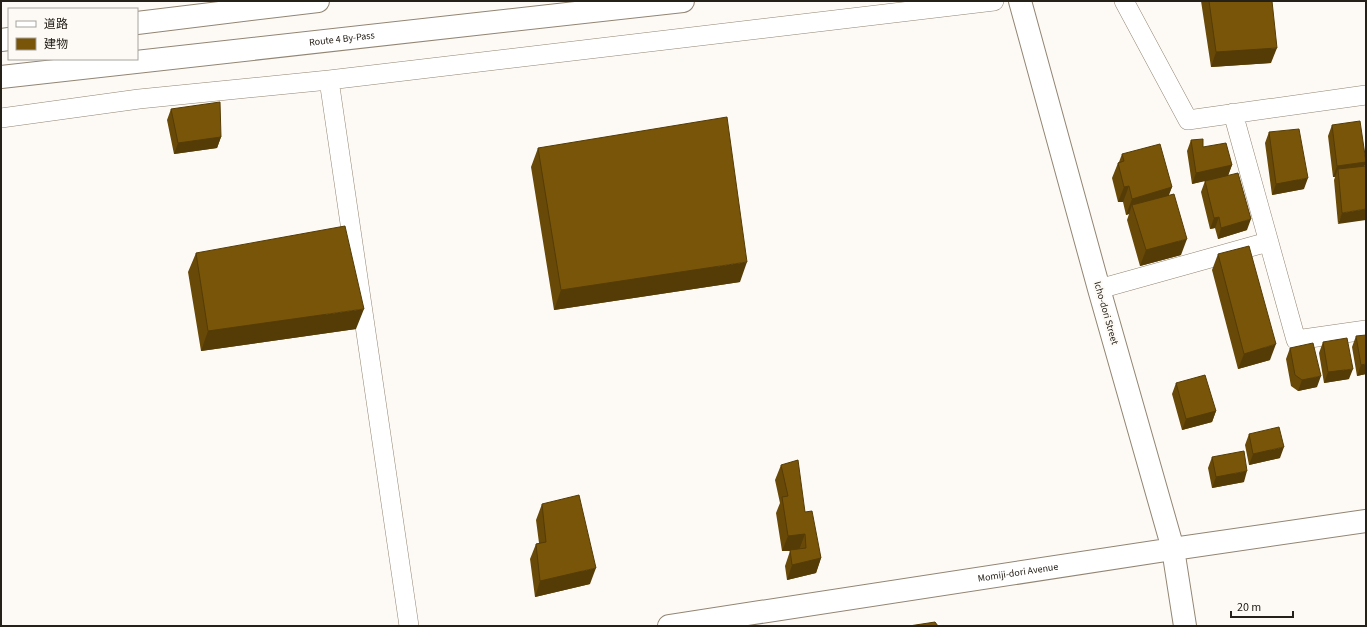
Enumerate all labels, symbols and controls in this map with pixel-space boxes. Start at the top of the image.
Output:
legend [8,8,138,60]
text: 道路 [44,16,68,33]
street label: Route 4 By-Pass [308,28,375,50]
text: 建物 [44,36,68,53]
street label: Icho-dori Street [1090,280,1122,347]
street label: Momiji-dori Avenue [977,560,1059,586]
scale bar [1231,593,1293,619]
text: 20 m [1237,599,1261,616]

